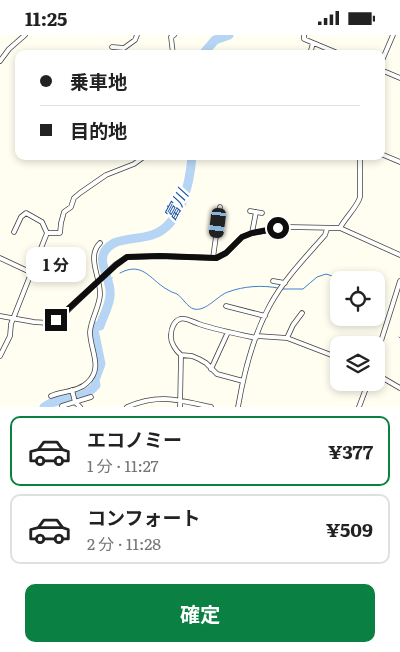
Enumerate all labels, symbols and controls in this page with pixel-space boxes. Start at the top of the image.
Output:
text: 11:25 [25,4,67,32]
text: 乗車地 [70,67,127,95]
text: 目的地 [70,116,127,144]
water label: 富川 [157,183,194,224]
car [208,207,227,239]
route start [267,217,289,239]
callout: 1 分 [26,247,86,283]
text: 1 分 [43,252,69,276]
map controls [330,271,385,391]
button: locate [330,271,385,326]
route end [45,309,67,331]
button: layers [330,336,385,391]
text: エコノミー [87,425,182,453]
icon: car [27,429,72,474]
text: ¥377 [328,437,373,465]
text: 1 分 · 11:27 [87,453,159,477]
text: コンフォート [87,503,200,531]
icon: car [27,507,72,552]
text: ¥509 [326,515,373,543]
text: 2 分 · 11:28 [87,531,161,555]
button: 確定 [25,584,375,642]

